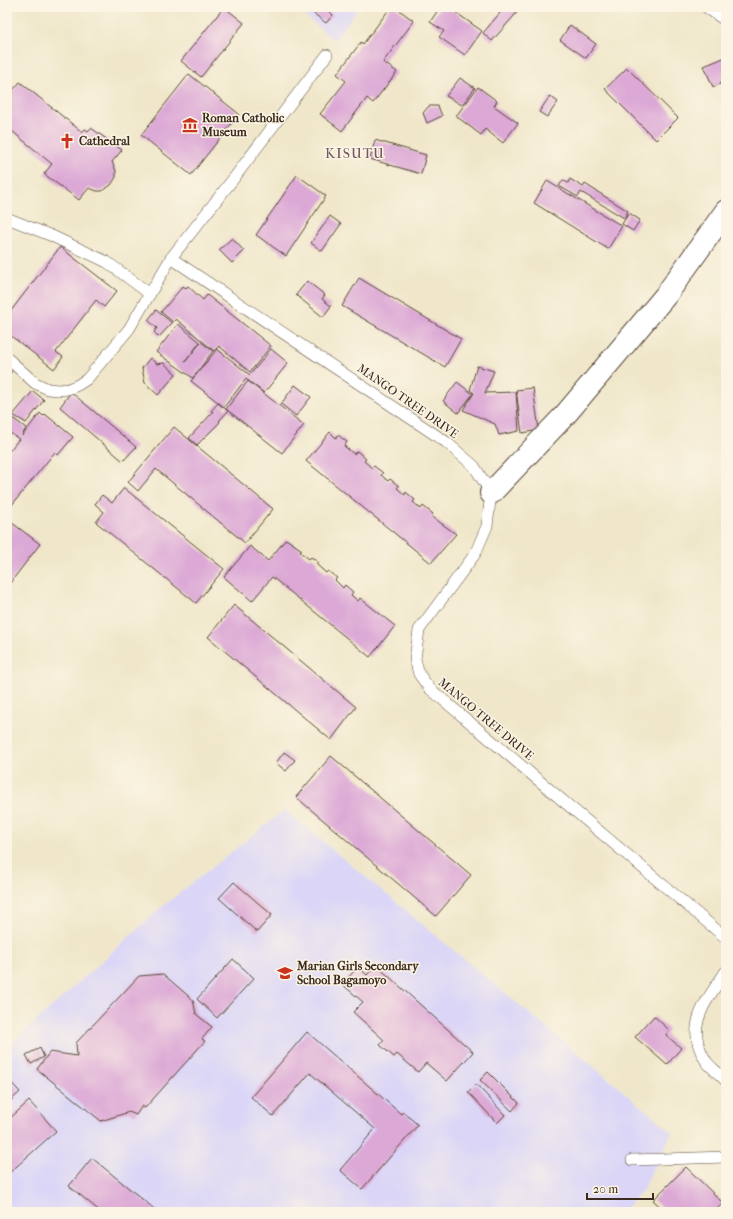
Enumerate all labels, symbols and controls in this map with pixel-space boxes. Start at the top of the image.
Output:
place label: Roman Catholic Museum [201,111,285,139]
museum icon: Roman Catholic Museum [181,116,199,134]
church icon: Cathedral [58,132,76,150]
place label: Cathedral [79,134,131,148]
district label: KISUTU [325,145,385,162]
street label: MANGO TREE DRIVE [355,361,461,441]
street label: MANGO TREE DRIVE [436,675,536,763]
place label: Marian Girls Secondary School Bagamoyo [296,959,419,988]
school or university icon: Marian Girls Secondary School Bagamoyo [276,964,294,982]
scale bar [587,1175,653,1201]
text: 20 m [593,1182,618,1196]

